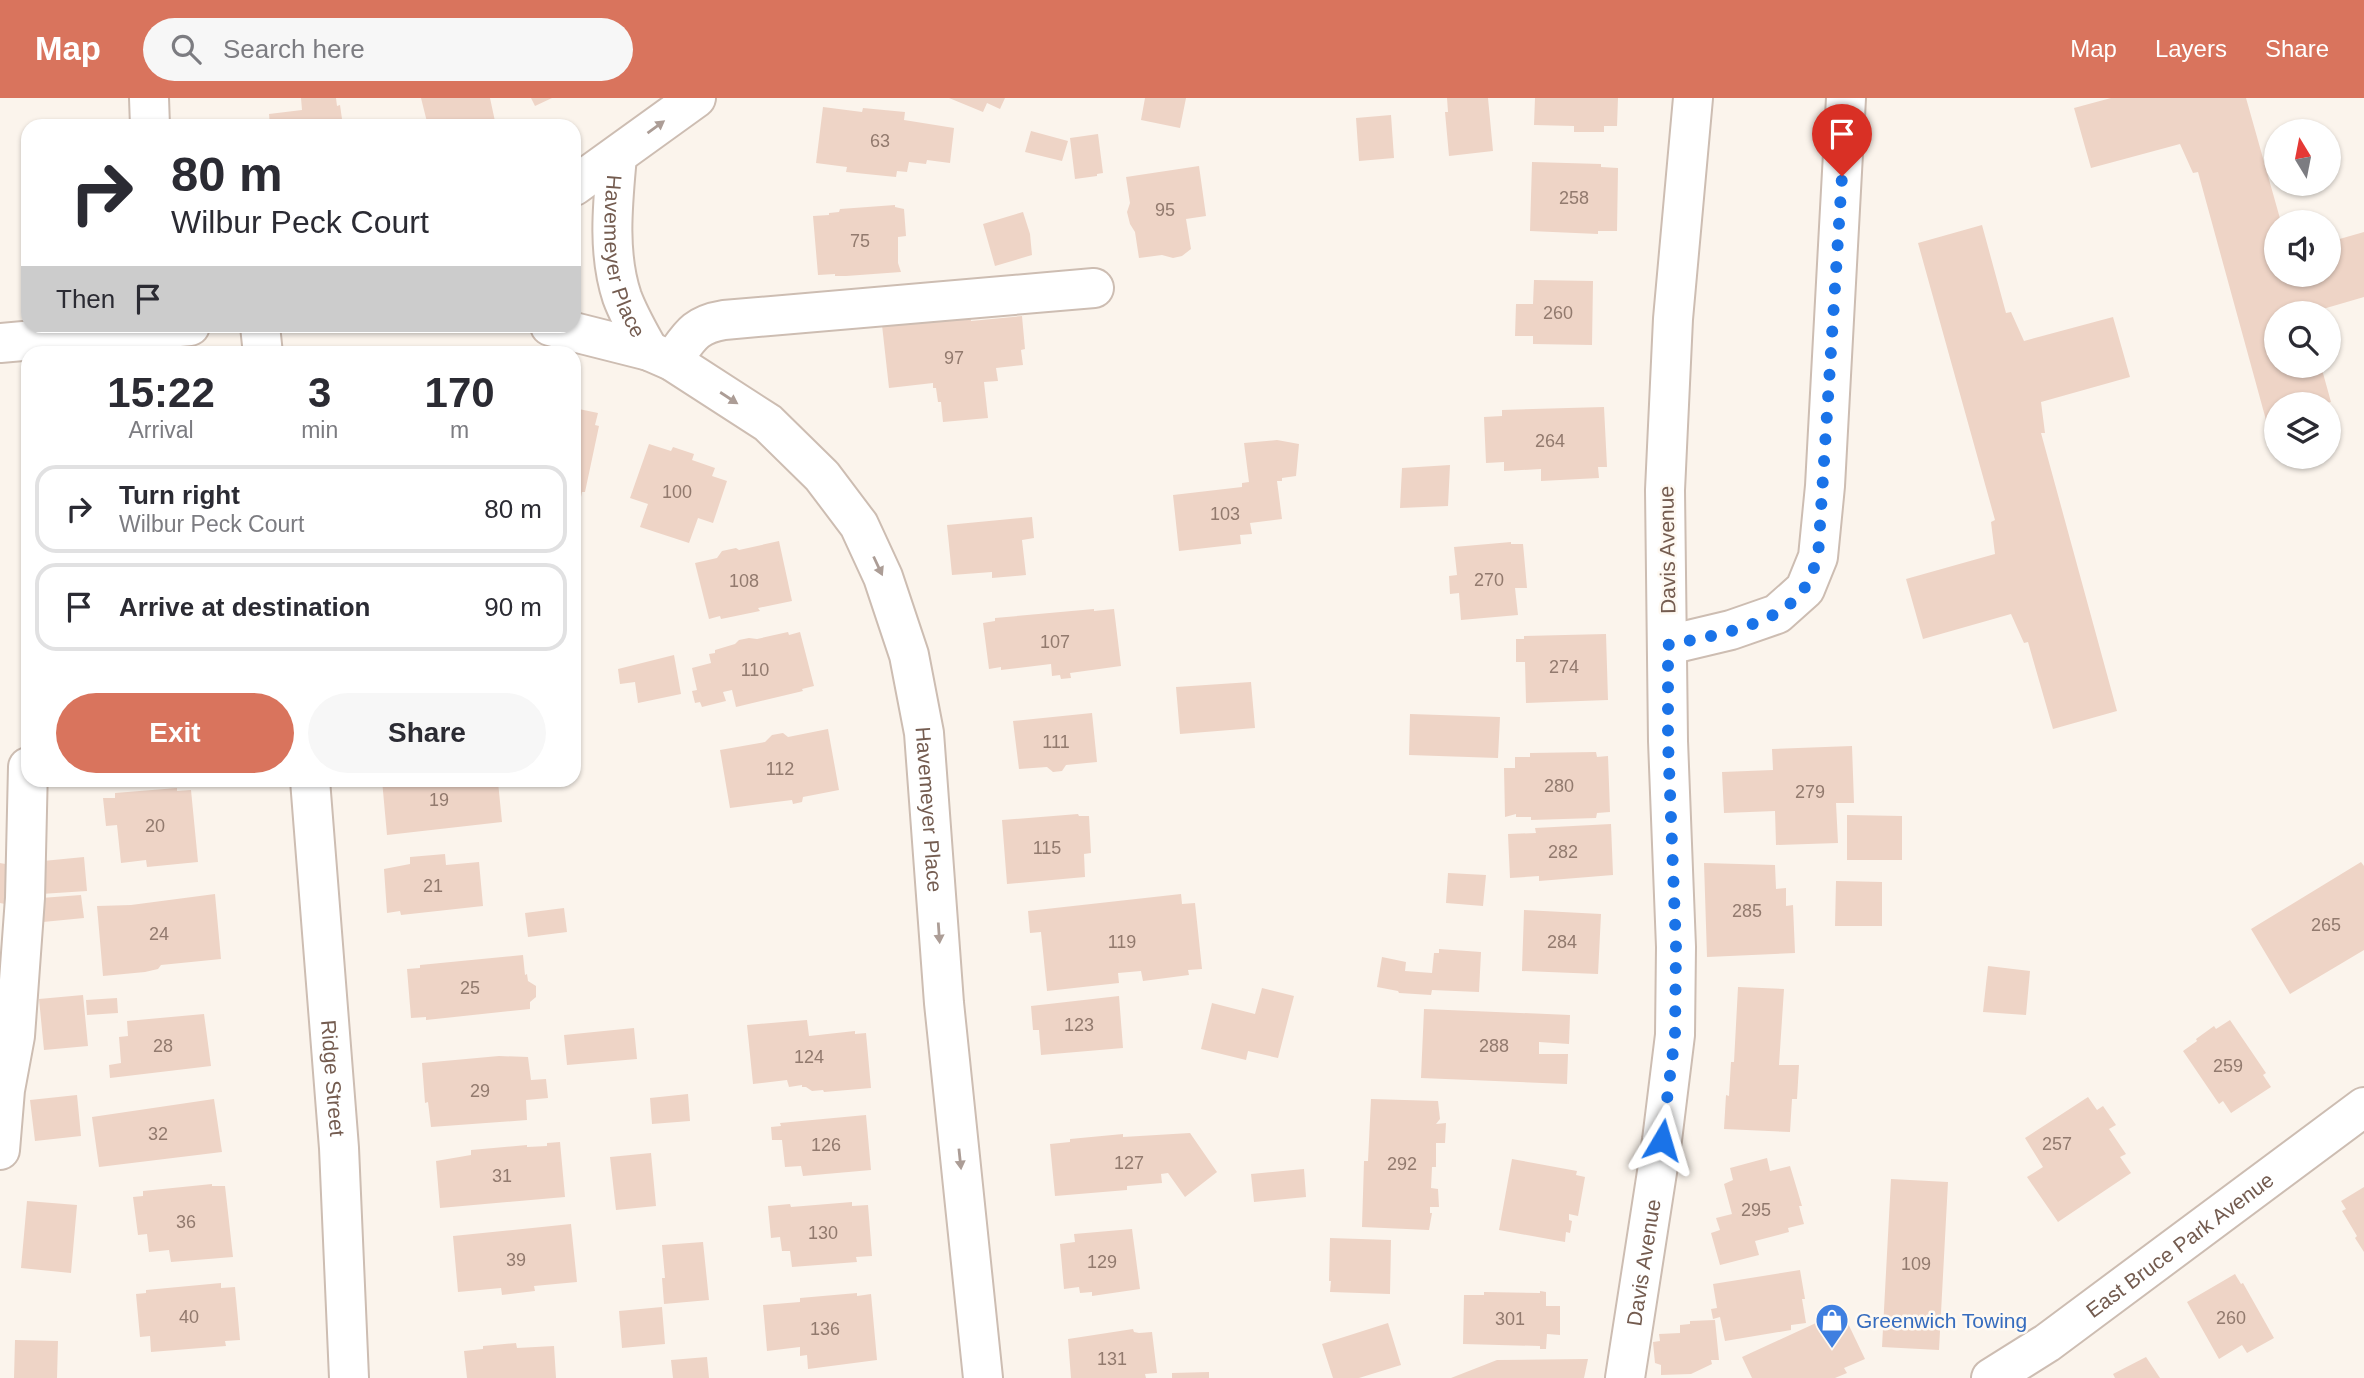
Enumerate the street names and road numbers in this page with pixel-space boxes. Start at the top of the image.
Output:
street label: Havemeyer Place [601,174,650,341]
street label: Davis Avenue [1654,486,1680,614]
street label: Havemeyer Place [912,726,947,893]
street label: Ridge Street [317,1019,350,1137]
street label: East Bruce Park Avenue [2081,1167,2277,1322]
street label: Davis Avenue [1622,1197,1664,1327]

